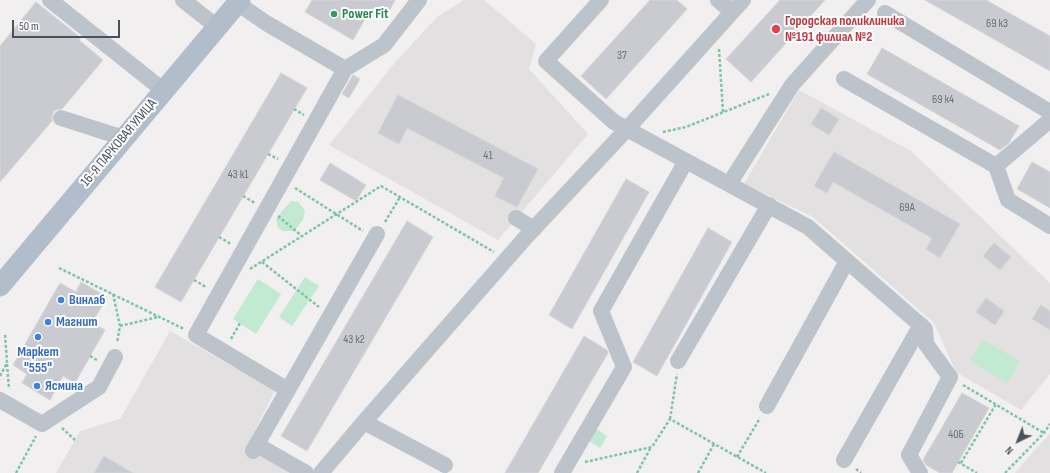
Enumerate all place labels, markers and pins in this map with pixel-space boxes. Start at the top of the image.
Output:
place label: Power Fit [342,6,389,22]
marker: Power Fit [329,9,339,19]
place label: Городская поликлиника №191 филиал №2 [785,13,905,46]
marker: Городская поликлиника №191 филиал №2 [770,23,782,35]
place label: Винлаб [69,292,105,308]
marker: Винлаб [56,295,66,305]
place label: Магнит [56,314,98,330]
marker: Магнит [43,317,53,327]
marker: Маркет "555" [33,332,43,342]
place label: Маркет "555" [17,344,59,376]
place label: Ясмина [45,378,83,394]
marker: Ясмина [32,381,42,391]

